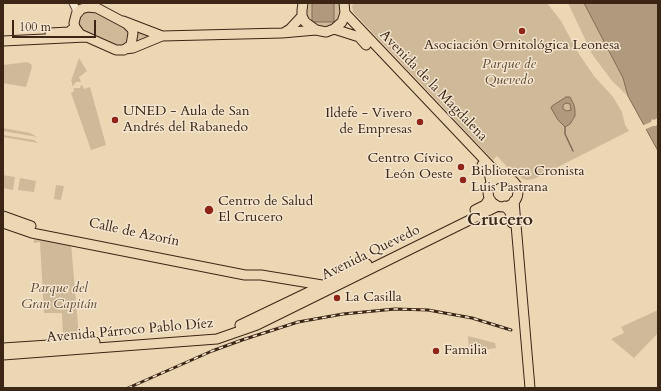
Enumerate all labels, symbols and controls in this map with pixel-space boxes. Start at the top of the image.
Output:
scale bar [14,12,98,38]
text: 100 m [19,19,51,35]
marker: Asociación Ornitológica Leonesa [517,26,527,36]
street label: Avenida de la Magdalena [376,27,490,145]
place label: Asociación Ornitológica Leonesa [424,38,620,54]
park label: Parque de Quevedo [482,57,536,90]
place label: UNED - Aula de San Andrés del Rabanedo [123,104,250,136]
place label: Ildefe - Vivero de Empresas [325,106,412,138]
marker: UNED - Aula de San Andrés del Rabanedo [110,115,120,125]
marker: Ildefe - Vivero de Empresas [415,117,425,127]
place label: Centro Cívico León Oeste [368,151,453,184]
marker: Centro Cívico León Oeste [456,162,466,172]
place label: Biblioteca Cronista Luis Pastrana [471,164,584,196]
marker: Biblioteca Cronista Luis Pastrana [458,175,468,185]
place label: Centro de Salud El Crucero [218,194,313,226]
marker: Centro de Salud El Crucero [203,204,215,216]
district label: Crucero [467,210,533,232]
street label: Calle de Azorín [87,215,181,251]
street label: Avenida Quevedo [319,222,423,284]
park label: Parque del Gran Capitán [21,281,97,314]
place label: La Casilla [345,290,402,306]
marker: La Casilla [332,293,342,303]
street label: Avenida Párroco Pablo Díez [46,315,214,347]
place label: Familia [444,343,487,359]
marker: Familia [431,346,441,356]

